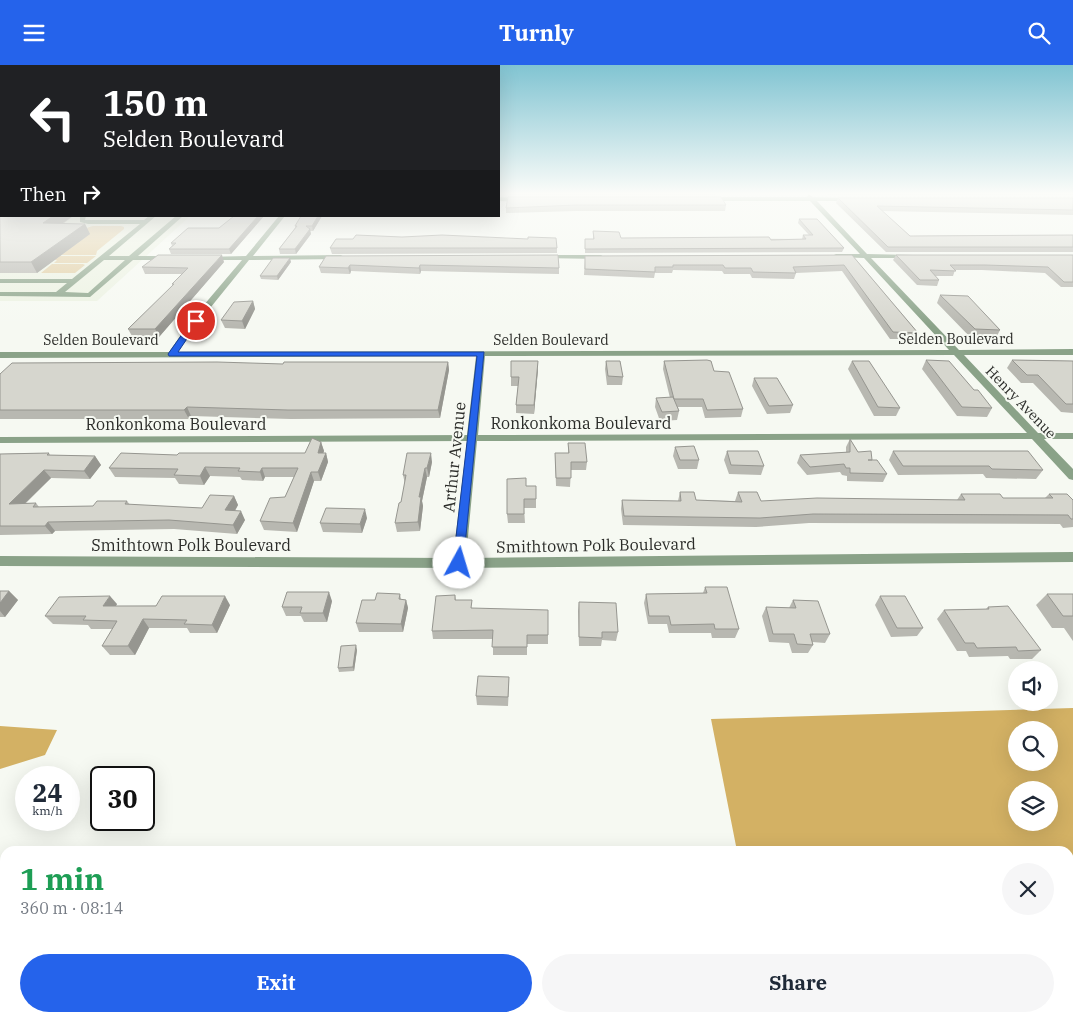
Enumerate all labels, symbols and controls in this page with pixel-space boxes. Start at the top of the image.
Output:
text: Turnly [499,18,574,47]
icon: menu [20,19,48,47]
icon: search [1025,19,1053,47]
text: 150 m [103,80,208,126]
icon: left [20,85,85,150]
text: Selden Boulevard [103,124,284,153]
icon: right [77,180,105,208]
text: Then [20,182,67,206]
pin [175,300,217,342]
icon: arrive [182,307,210,335]
street label: Selden Boulevard [898,330,1014,348]
street label: Selden Boulevard [43,331,159,349]
street label: Selden Boulevard [493,331,609,349]
street label: Henry Avenue [982,362,1060,442]
street label: Arthur Avenue [438,401,470,513]
street label: Ronkonkoma Boulevard [491,413,672,433]
street label: Ronkonkoma Boulevard [86,414,267,434]
street label: Smithtown Polk Boulevard [496,533,696,557]
street label: Smithtown Polk Boulevard [91,535,291,555]
position arrow [432,536,484,588]
map controls [1008,661,1058,831]
button: sound [1008,661,1058,711]
button: search [1008,721,1058,771]
speed limit sign: 30 [90,766,155,831]
text: 24 [32,776,63,809]
button: layers [1008,781,1058,831]
text: km/h [32,803,63,818]
text: 1 min [20,859,104,898]
button: close [1002,863,1054,915]
text: 360 m · 08:14 [20,898,123,918]
button: Exit [20,954,532,1012]
button: Share [542,954,1054,1012]

